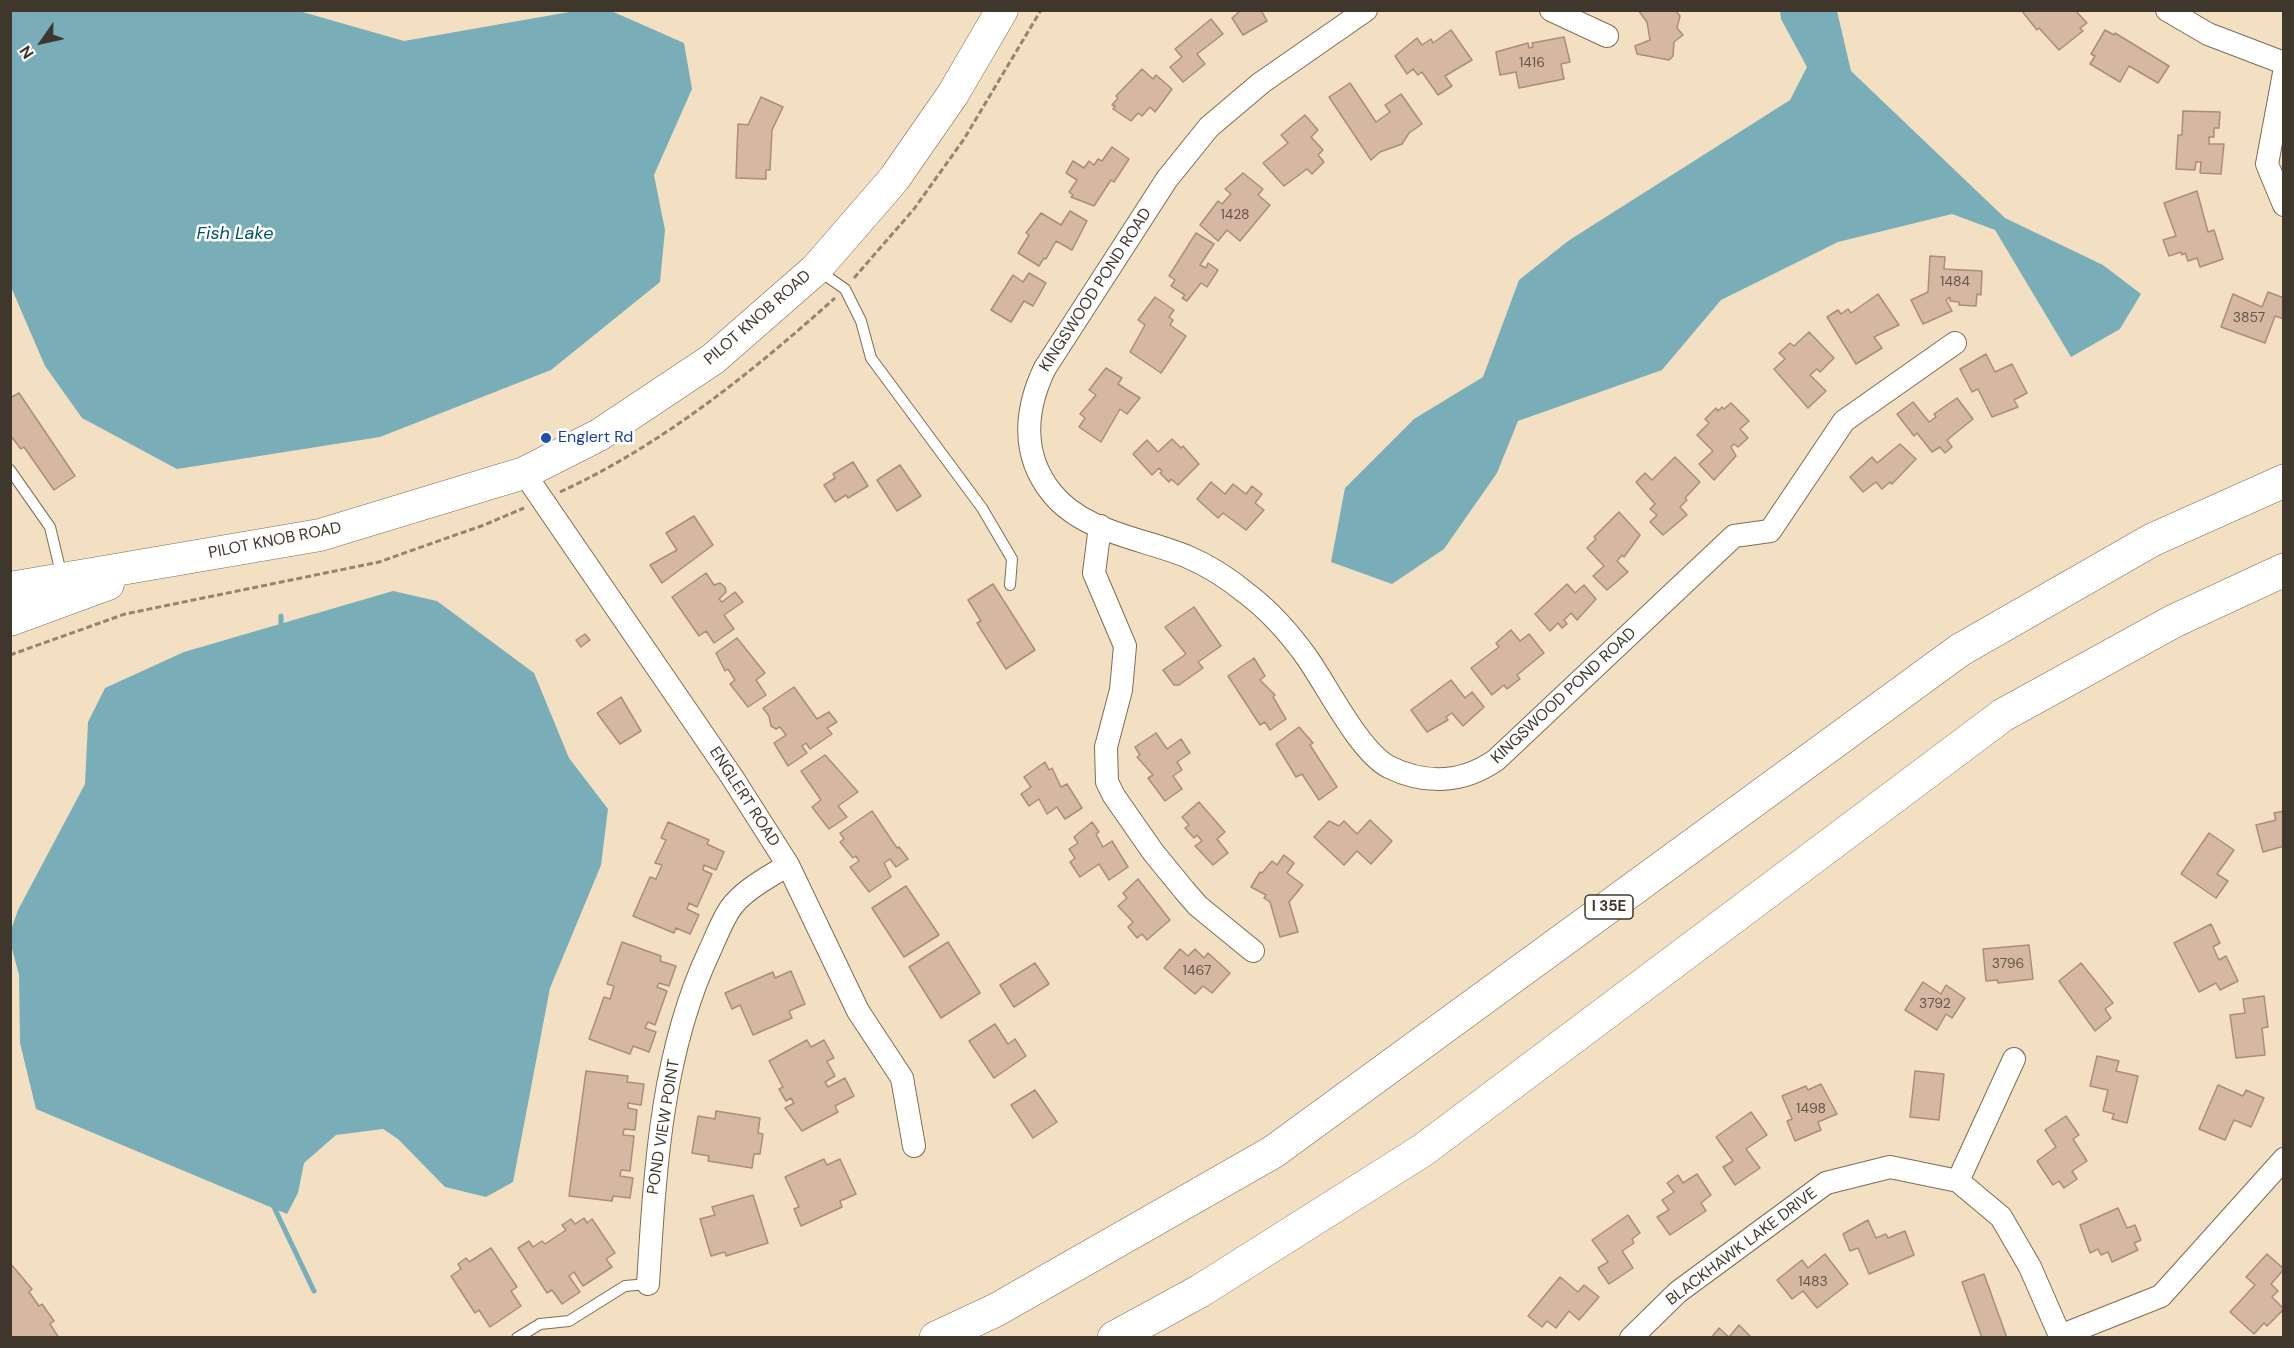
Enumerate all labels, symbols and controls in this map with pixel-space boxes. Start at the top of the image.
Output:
north arrow [12,12,72,72]
text: N [15,42,39,63]
house number: 1416 [1519,55,1545,71]
street label: KINGSWOOD POND ROAD [1036,205,1156,375]
house number: 1428 [1220,207,1250,223]
water label: Fish Lake [197,223,273,245]
street label: PILOT KNOB ROAD [701,267,815,369]
house number: 1484 [1940,274,1970,290]
house number: 3857 [2233,310,2265,326]
place label: Englert Rd [558,428,633,448]
marker: Englert Rd [539,431,553,445]
street label: PILOT KNOB ROAD [207,519,343,563]
street label: KINGSWOOD POND ROAD [1488,624,1640,768]
street label: ENGLERT ROAD [705,743,783,851]
road number: I 35E [1585,895,1633,919]
house number: 3796 [1992,956,2024,972]
house number: 1467 [1183,963,1211,979]
house number: 3792 [1919,996,1951,1012]
street label: POND VIEW POINT [644,1058,684,1196]
house number: 1498 [1796,1101,1826,1117]
street label: BLACKHAWK LAKE DRIVE [1663,1184,1821,1310]
house number: 1483 [1798,1274,1828,1290]

